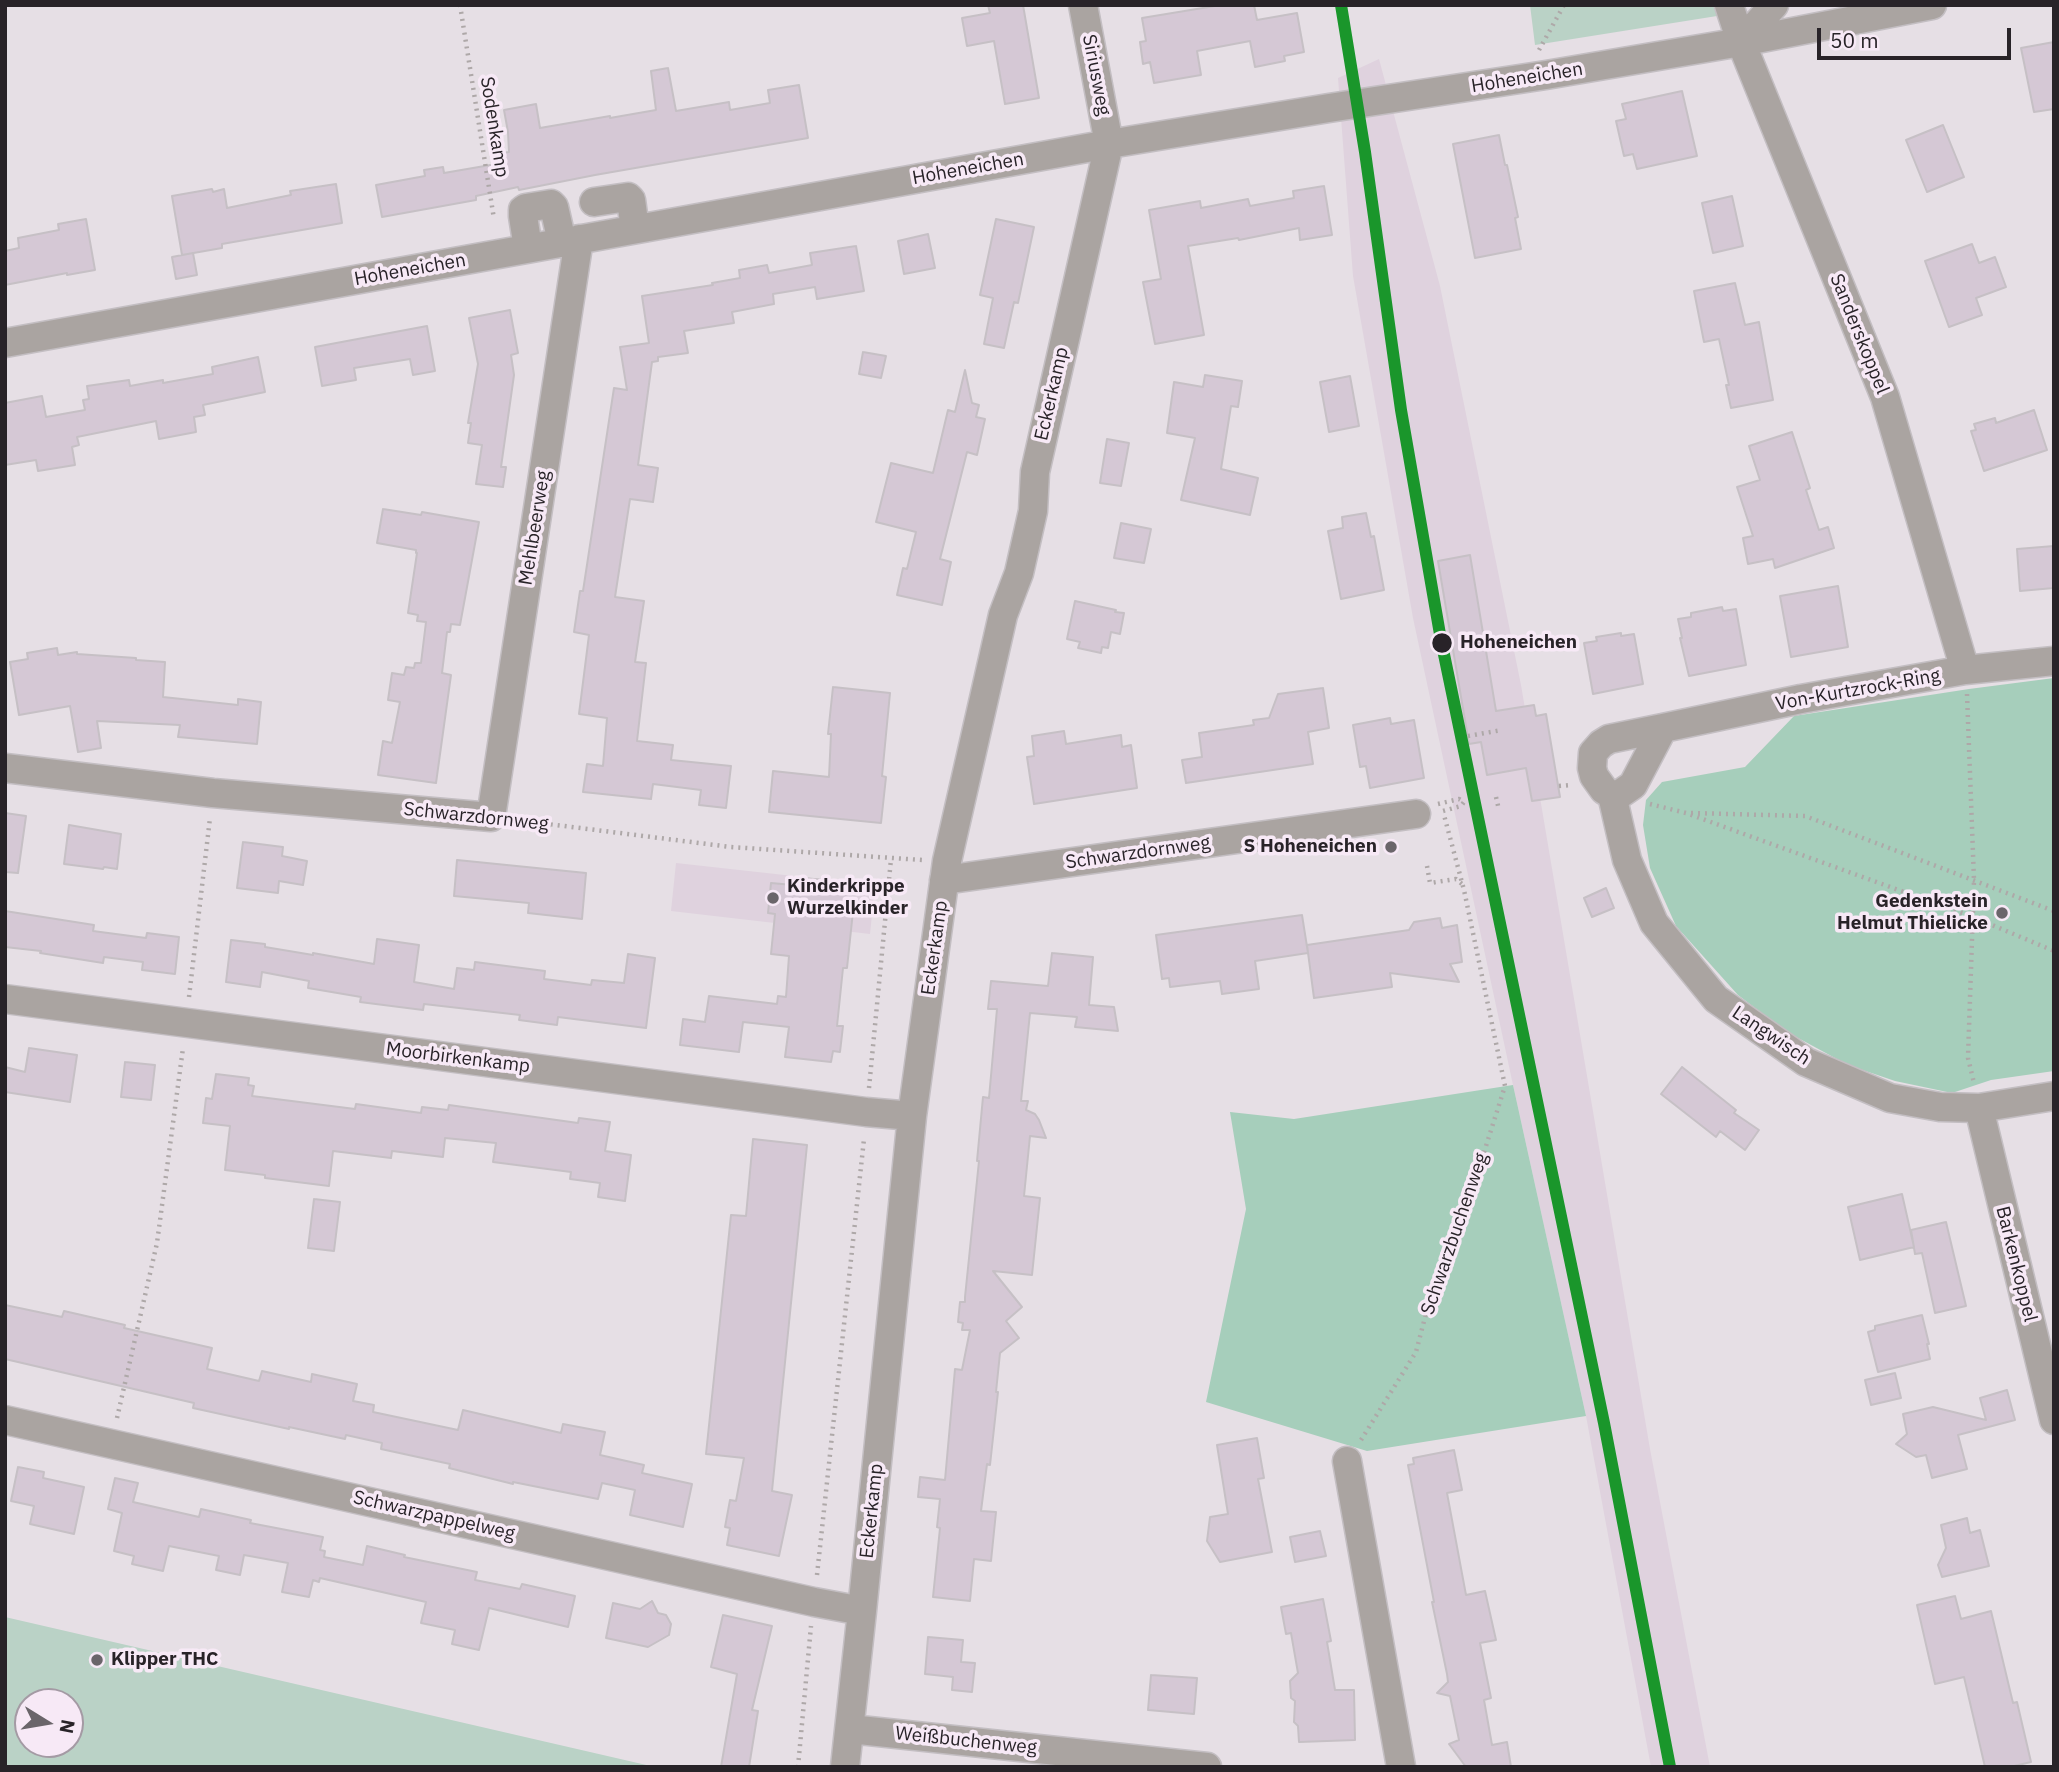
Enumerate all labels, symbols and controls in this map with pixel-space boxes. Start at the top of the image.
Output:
scale bar [1821,14,2015,58]
text: 50 m [1830,26,1879,54]
street label: Siriusweg [1077,32,1115,118]
street label: Hoheneichen [1469,58,1585,98]
street label: Sodenkamp [475,75,513,179]
street label: Hoheneichen [910,148,1026,190]
street label: Hoheneichen [352,249,468,291]
street label: Sanderskoppel [1825,271,1893,397]
street label: Eckerkamp [1030,345,1074,443]
street label: Mehlbeerweg [515,469,555,587]
marker: Hoheneichen [1430,631,1454,655]
place label: Hoheneichen [1460,632,1577,654]
street label: Von-Kurtzrock-Ring [1774,664,1942,716]
street label: Schwarzdornweg [402,798,550,836]
street label: Schwarzdornweg [1064,832,1212,874]
place label: S Hoheneichen [1244,836,1377,858]
marker: S Hoheneichen [1383,839,1399,855]
place label: Kinderkrippe Wurzelkinder [787,876,908,920]
marker: Kinderkrippe Wurzelkinder [765,890,781,906]
place label: Gedenkstein Helmut Thielicke [1837,891,1988,935]
street label: Eckerkamp [917,899,953,997]
marker: Gedenkstein Helmut Thielicke [1994,905,2010,921]
street label: Langwisch [1728,1002,1814,1070]
street label: Moorbirkenkamp [385,1038,531,1078]
street label: Schwarzbuchenweg [1417,1150,1493,1318]
street label: Barkenkoppel [1991,1204,2041,1324]
street label: Eckerkamp [856,1462,888,1560]
street label: Schwarzpappelweg [351,1486,517,1546]
place label: Klipper THC [111,1649,218,1671]
marker: Klipper THC [89,1652,105,1668]
north arrow [14,1688,84,1758]
text: N [55,1718,81,1736]
street label: Weißbuchenweg [894,1722,1038,1760]

